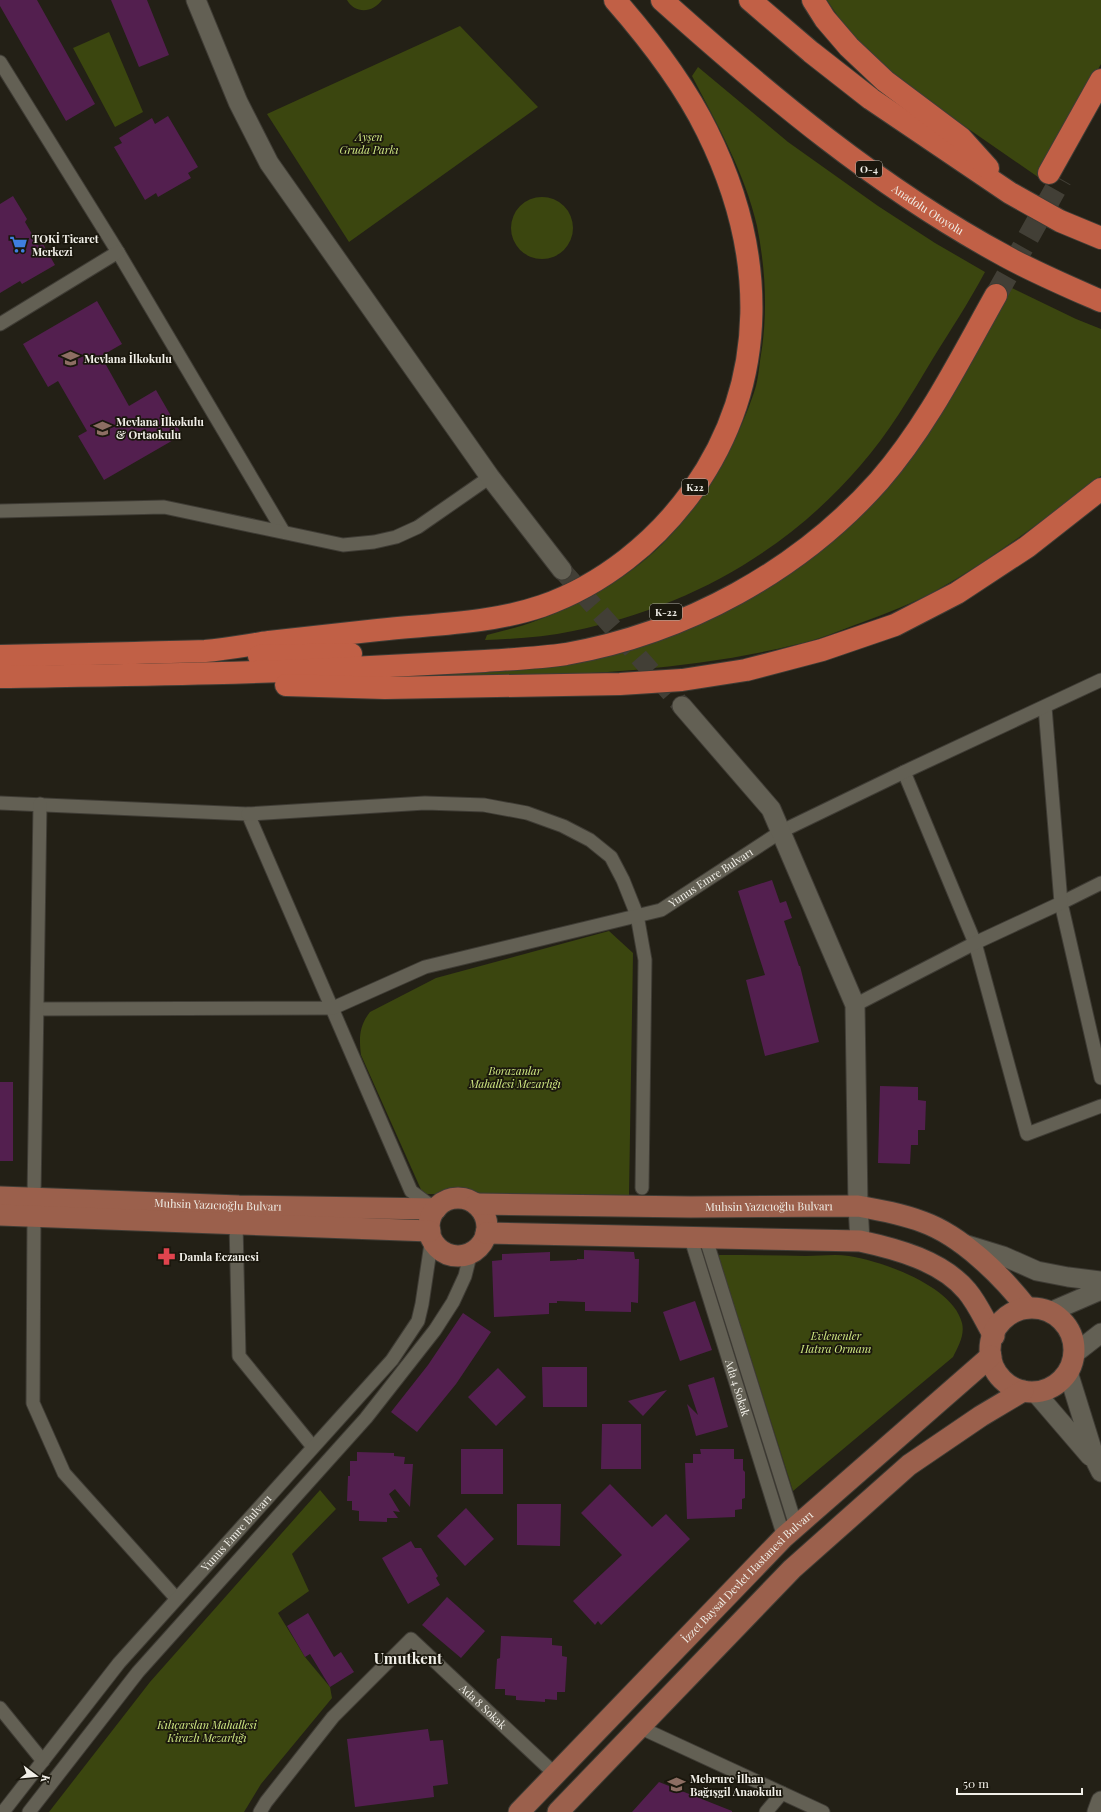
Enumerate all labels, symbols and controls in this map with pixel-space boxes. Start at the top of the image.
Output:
park label: Ayşen Gruda Parkı [340,129,398,157]
road number: O-4 [856,161,882,177]
street label: Anadolu Otoyolu [888,180,967,238]
place label: TOKİ Ticaret Merkezi [32,231,99,259]
supermarket icon: TOKİ Ticaret Merkezi [9,235,29,255]
school or university icon: Mevlana İlkokulu [61,349,81,369]
place label: Mevlana İlkokulu [84,351,172,366]
place label: Mevlana İlkokulu & Ortaokulu [116,414,204,442]
school or university icon: Mevlana İlkokulu & Ortaokulu [93,418,113,438]
road number: K22 [682,479,708,495]
road number: K-22 [650,604,682,620]
street label: Yunus Emre Bulvarı [665,844,756,911]
park label: Borazanlar Mahallesi Mezarlığı [468,1063,561,1091]
street label: Muhsin Yazıcıoğlu Bulvarı [154,1195,282,1214]
street label: Muhsin Yazıcıoğlu Bulvarı [705,1198,833,1214]
pharmacy icon: Damla Eczanesi [156,1247,176,1267]
place label: Damla Eczanesi [179,1249,259,1264]
park label: Evlenenler Hatıra Ormanı [800,1328,871,1356]
street label: Ada 4 Sokak [722,1357,754,1418]
street label: Yunus Emre Bulvarı [197,1491,274,1575]
street label: İzzet Baysal Devlet Hastanesi Bulvarı [678,1507,816,1646]
district label: Umutkent [374,1648,443,1668]
street label: Ada 8 Sokak [456,1680,510,1732]
park label: Kılıçarslan Mahallesi Kirazlı Mezarlığı [156,1717,257,1745]
north arrow [16,1756,56,1796]
scale bar [957,1770,1082,1796]
place label: Mebrure İlhan Bağışgil Anaokulu [690,1771,782,1799]
text: K [38,1773,54,1785]
school or university icon: Mebrure İlhan Bağışgil Anaokulu [667,1775,687,1795]
text: 50 m [963,1775,989,1791]

